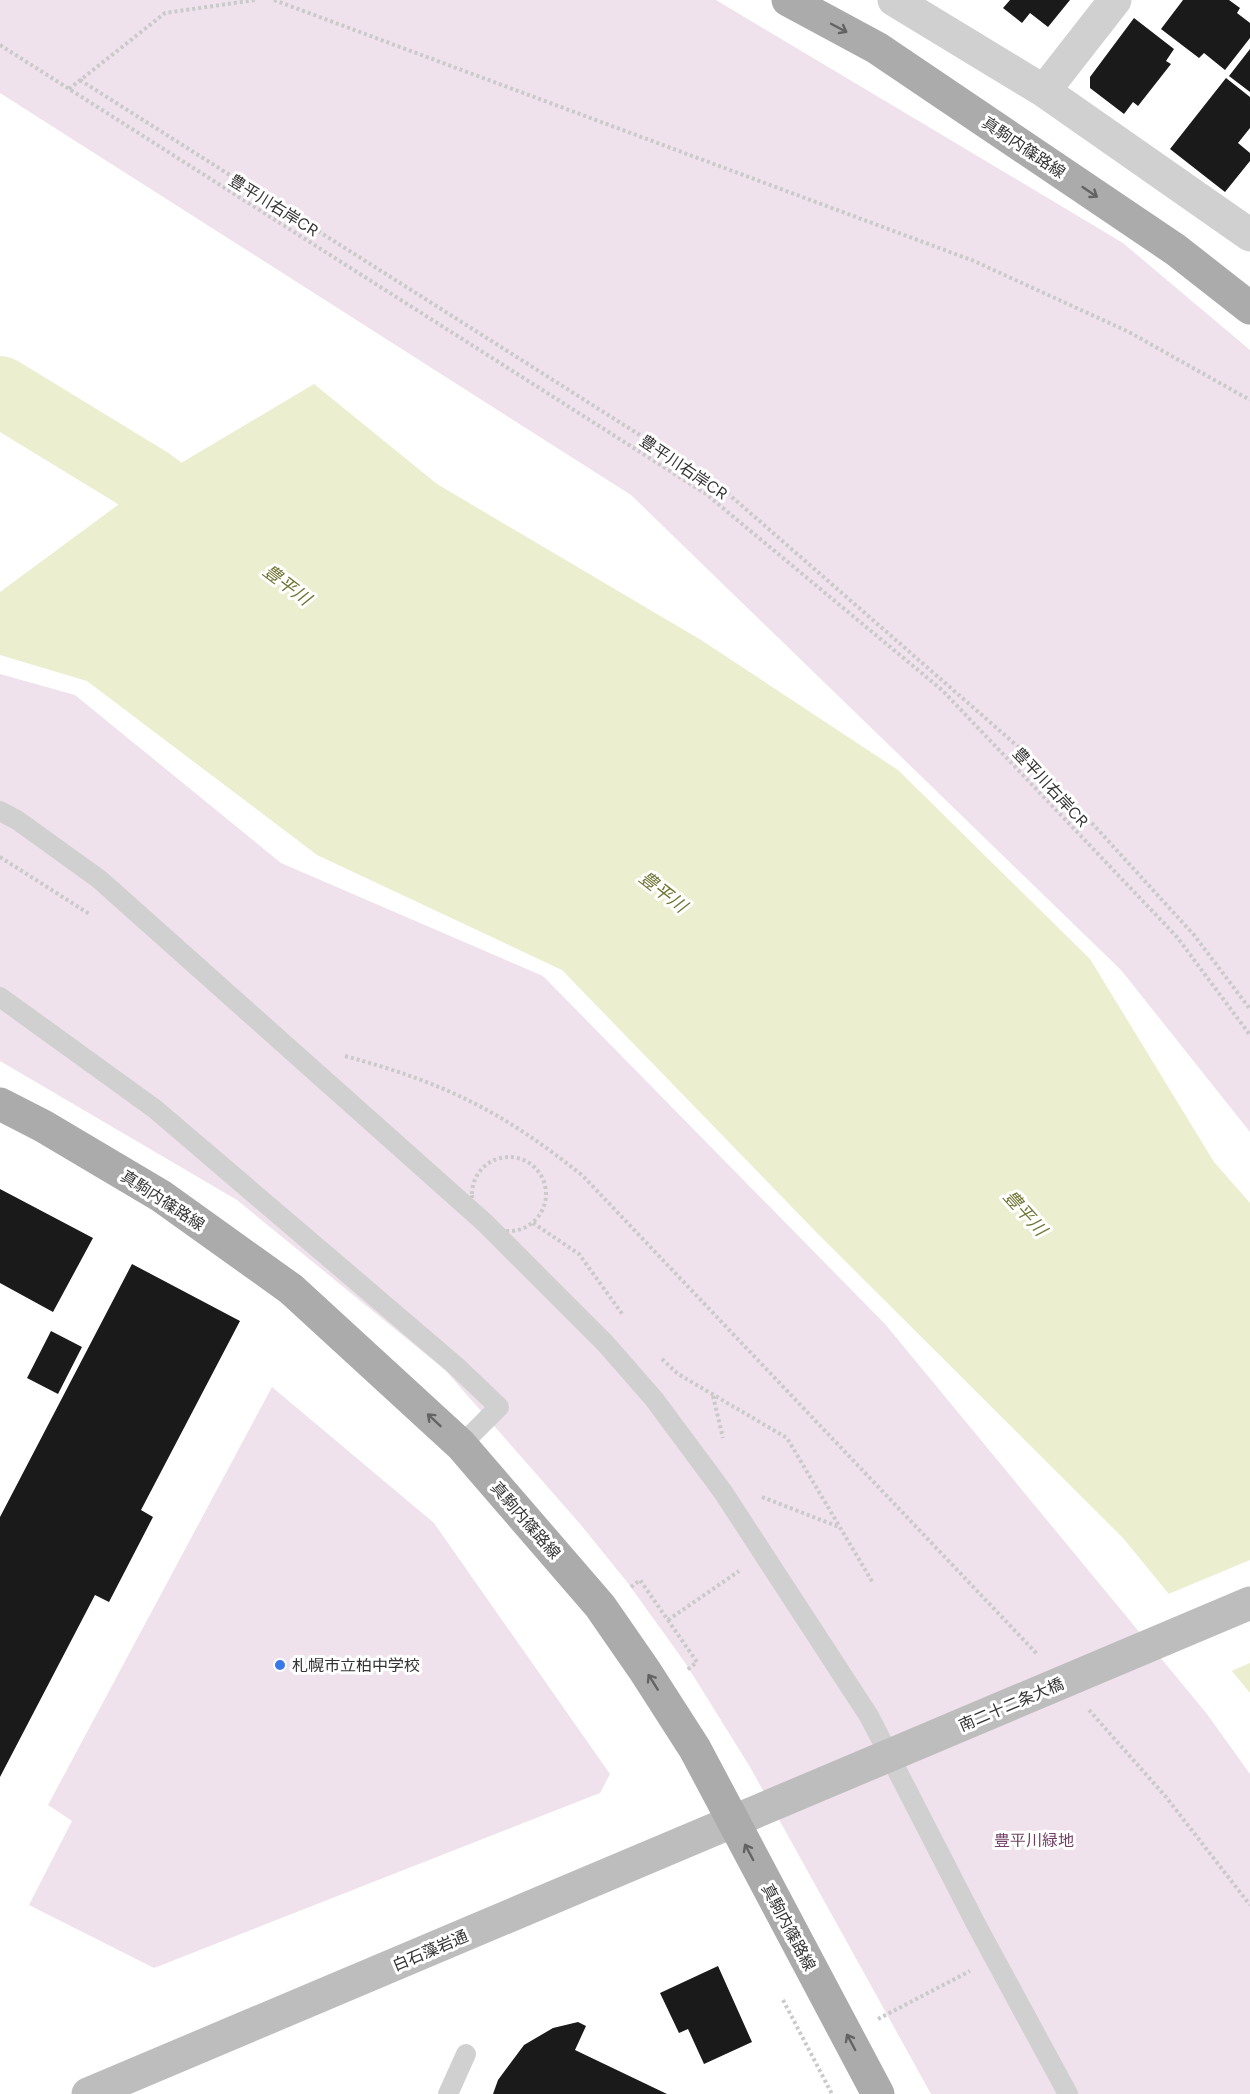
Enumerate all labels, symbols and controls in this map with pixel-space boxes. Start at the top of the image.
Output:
one-way arrow [830,23,848,34]
street label: 真駒内篠路線 [979,113,1069,182]
street label: 豊平川右岸CR [226,170,322,240]
one-way arrow [1081,186,1098,198]
street label: 豊平川右岸CR [636,431,731,504]
water label: 豊平川 [259,560,317,611]
street label: 豊平川右岸CR [1009,744,1092,831]
water label: 豊平川 [635,867,693,919]
street label: 真駒内篠路線 [117,1166,208,1235]
water label: 豊平川 [999,1186,1053,1242]
one-way arrow [427,1414,442,1428]
street label: 真駒内篠路線 [487,1478,564,1563]
place label: 札幌市立柏中学校 [292,1656,420,1675]
marker: 札幌市立柏中学校 [273,1658,287,1672]
one-way arrow [646,1674,658,1691]
street label: 南二十二条大橋 [956,1674,1066,1735]
park label: 豊平川緑地 [994,1831,1074,1850]
one-way arrow [743,1843,754,1861]
street label: 真駒内篠路線 [758,1880,819,1974]
street label: 白石藻岩通 [390,1926,471,1975]
one-way arrow [845,2034,856,2052]

